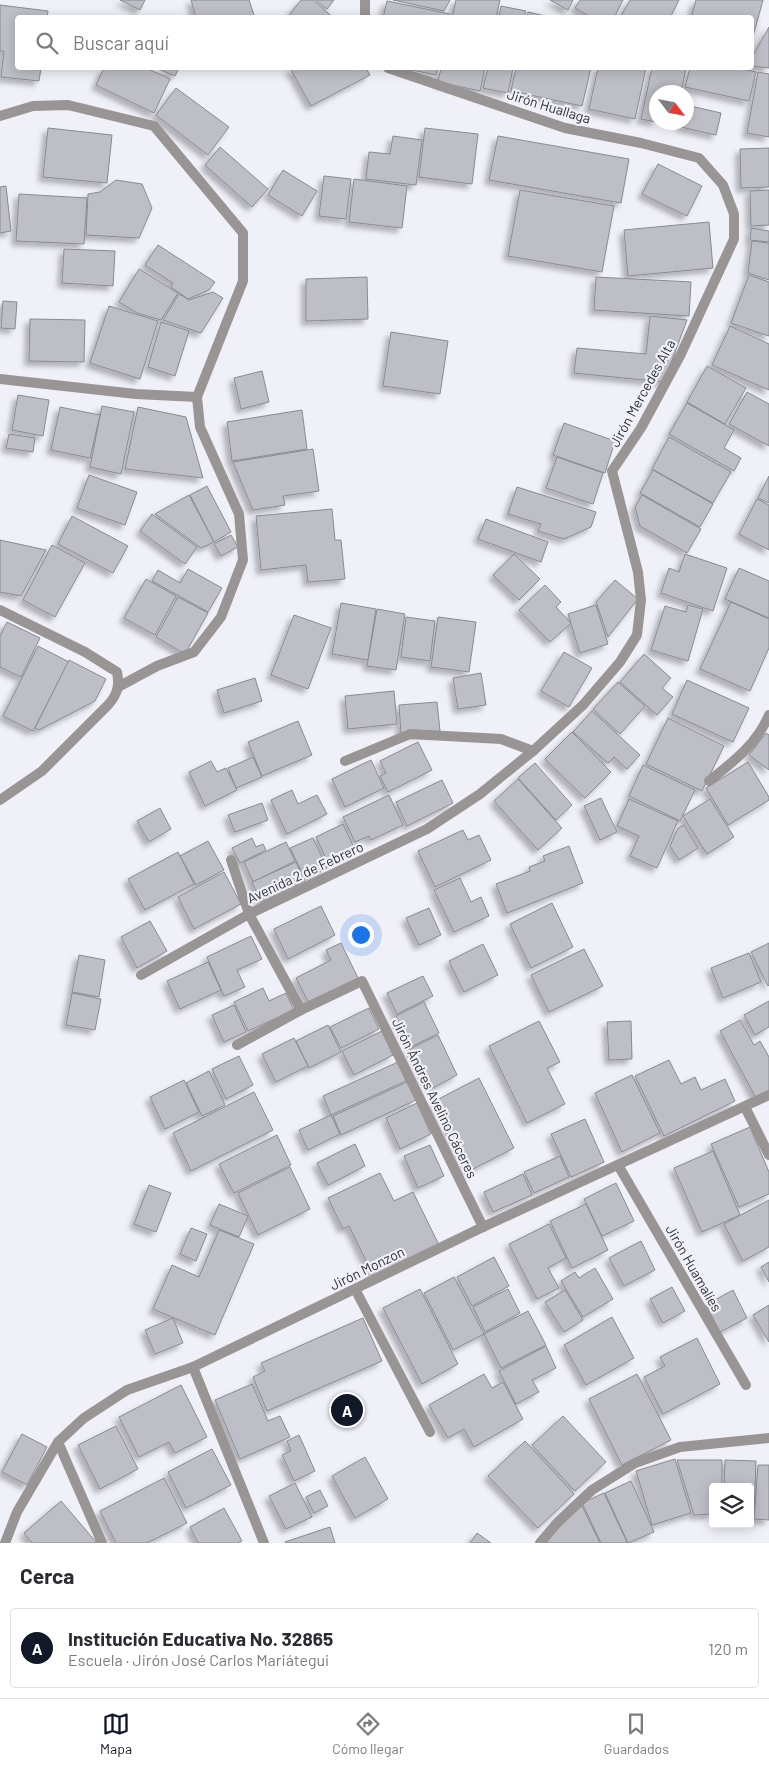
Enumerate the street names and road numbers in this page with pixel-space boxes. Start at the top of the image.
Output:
street label: Jirón Huallaga [505,85,593,127]
street label: Jirón Mercedes Alta [605,336,679,450]
street label: Avenida 2 de Febrero [244,838,366,906]
street label: Jirón Ándres Avelino Cáceres [389,1015,481,1181]
street label: Jirón Huamalíes [662,1222,726,1315]
street label: Jirón Monzon [327,1243,407,1293]

